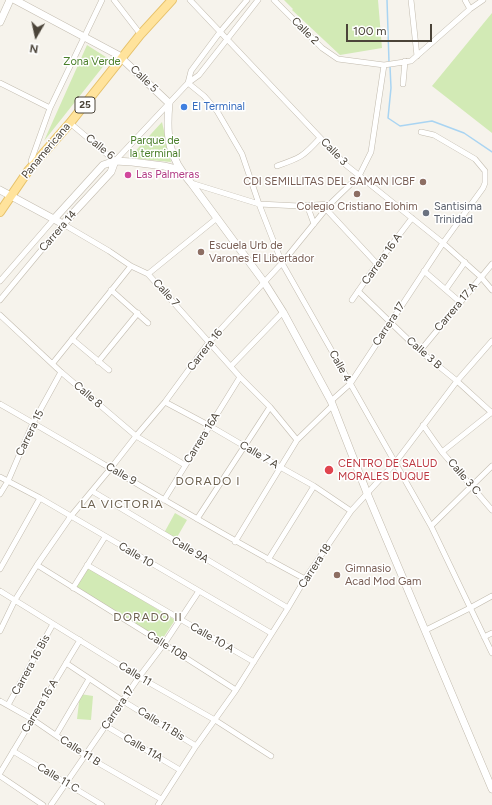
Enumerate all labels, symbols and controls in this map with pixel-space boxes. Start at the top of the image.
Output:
street label: Calle 2 [289,15,321,47]
north arrow [16,16,56,56]
scale bar [348,16,434,42]
text: 100 m [353,24,387,38]
text: N [29,41,39,55]
park label: Zona Verde [63,55,121,69]
street label: Calle 5 [127,63,161,95]
road number: 25 [75,97,95,113]
place label: El Terminal [192,100,245,114]
marker: El Terminal [179,102,189,112]
street label: Panamericana [19,120,73,182]
street label: Calle 6 [83,131,117,163]
park label: Parque de la terminal [130,134,180,160]
street label: Calle 3 [318,136,350,168]
place label: Las Palmeras [136,168,199,182]
marker: Las Palmeras [123,170,133,180]
place label: CDI SEMILLITAS DEL SAMAN ICBF [243,175,415,189]
marker: CDI SEMILLITAS DEL SAMAN ICBF [418,177,428,187]
marker: Colegio Cristiano Elohim [352,189,362,199]
place label: Colegio Cristiano Elohim [296,200,418,214]
place label: Santisima Trinidad [434,200,482,226]
street label: Carrera 14 [36,208,80,254]
marker: Santisima Trinidad [421,208,431,218]
street label: Carrera 16 A [359,231,405,287]
place label: Escuela Urb de Varones El Libertador [209,239,314,265]
marker: Escuela Urb de Varones El Libertador [196,247,206,257]
street label: Calle 7 [150,276,182,310]
street label: Carrera 17 A [432,280,480,334]
street label: Carrera 17 [370,300,408,348]
street label: Carrera 16 [184,326,226,374]
street label: Calle 3 B [404,334,444,372]
street label: Calle 4 [326,348,354,384]
street label: Calle 8 [71,379,105,411]
street label: Carrera 15 [13,408,47,458]
street label: Carrera 16A [181,410,223,466]
street label: Calle 7 A [237,438,281,472]
street label: Calle 3 C [445,456,483,498]
place label: CENTRO DE SALUD MORALES DUQUE [338,457,437,483]
street label: Calle 9 [103,460,139,488]
marker: CENTRO DE SALUD MORALES DUQUE [323,464,335,476]
district label: DORADO I [175,474,241,488]
district label: LA VICTORIA [80,497,164,511]
street label: Calle 9A [169,534,211,566]
street label: Calle 10 [116,540,156,570]
street label: Carrera 18 [296,541,334,591]
place label: Gimnasio Acad Mod Gam [345,562,421,588]
marker: Gimnasio Acad Mod Gam [332,570,342,580]
district label: DORADO II [113,610,183,624]
street label: Calle 10 A [188,620,236,656]
street label: Calle 10B [144,628,190,664]
street label: Carrera 16 Bis [9,633,53,697]
street label: Calle 11 [116,659,154,689]
street label: Carrera 16 A [19,677,61,735]
street label: Carrera 17 [99,684,137,732]
street label: Calle 11 Bis [135,704,187,744]
street label: Calle 11A [121,731,165,765]
street label: Calle 11 B [57,733,103,769]
street label: Calle 11 C [35,760,81,796]

